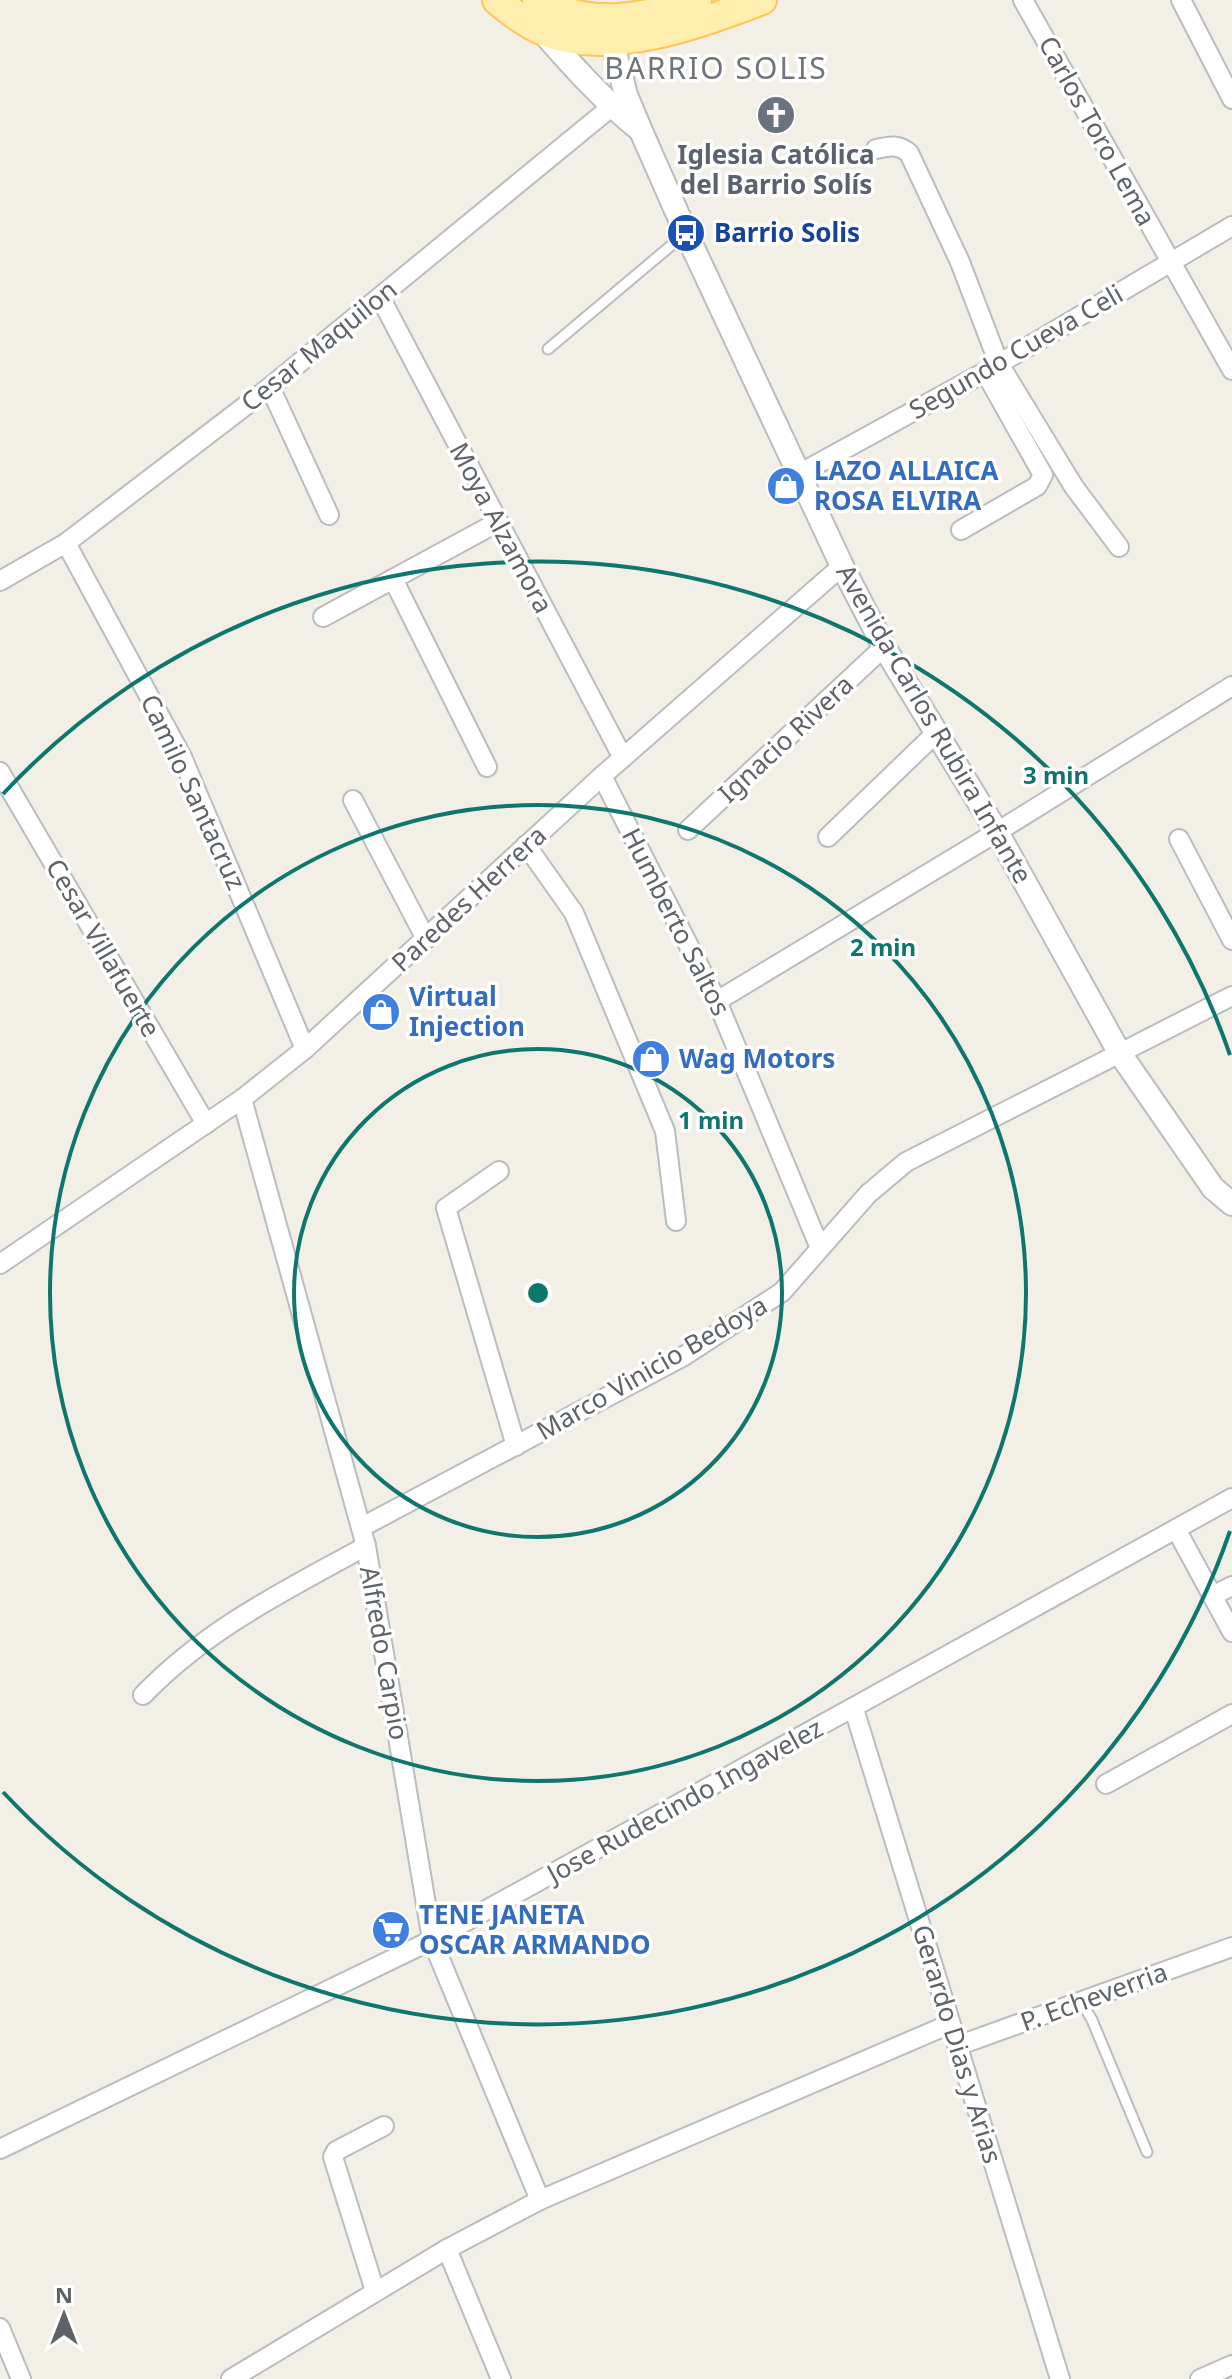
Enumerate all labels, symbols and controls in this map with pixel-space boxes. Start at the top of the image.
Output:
street label: Carlos Toro Lema [1031,29,1165,232]
district label: BARRIO SOLIS [604,47,828,88]
church icon: Iglesia Católica del Barrio Solís [755,94,797,136]
place label: Iglesia Católica del Barrio Solís [677,136,875,202]
bus stop icon: Barrio Solis [665,212,707,254]
place label: Barrio Solis [714,214,860,250]
street label: Cesar Maquilon [233,271,404,419]
street label: Segundo Cueva Celi [902,275,1129,427]
street label: Moya Alzamora [442,436,562,619]
place label: LAZO ALLAICA ROSA ELVIRA [814,452,999,518]
shop icon: LAZO ALLAICA ROSA ELVIRA [765,465,807,507]
street label: Avenida Carlos Rubira Infante [829,557,1041,890]
street label: Ignacio Rivera [710,666,861,810]
street label: Camilo Santacruz [133,688,255,895]
text: 3 min [1023,758,1089,791]
street label: Paredes Herrera [383,817,554,979]
street label: Humberto Saltos [614,822,740,1022]
street label: Cesar Villafuerte [38,852,170,1043]
text: 2 min [850,930,916,963]
place label: Virtual Injection [409,978,525,1044]
shop icon: Virtual Injection [360,991,402,1033]
shop icon: Wag Motors [630,1038,672,1080]
place label: Wag Motors [679,1040,835,1076]
text: 1 min [678,1103,744,1136]
centre of rings [524,1279,552,1307]
street label: Marco Vinicio Bedoya [530,1286,773,1448]
street label: Alfredo Carpio [352,1563,418,1743]
street label: Jose Rudecindo Ingavelez [538,1709,829,1892]
place label: TENE JANETA OSCAR ARMANDO [419,1896,651,1962]
supermarket icon: TENE JANETA OSCAR ARMANDO [370,1909,412,1951]
street label: Gerardo Dias y Arias [905,1920,1011,2167]
street label: P. Echeverria [1015,1953,1172,2039]
north arrow [24,2275,104,2355]
text: N [55,2279,73,2309]

